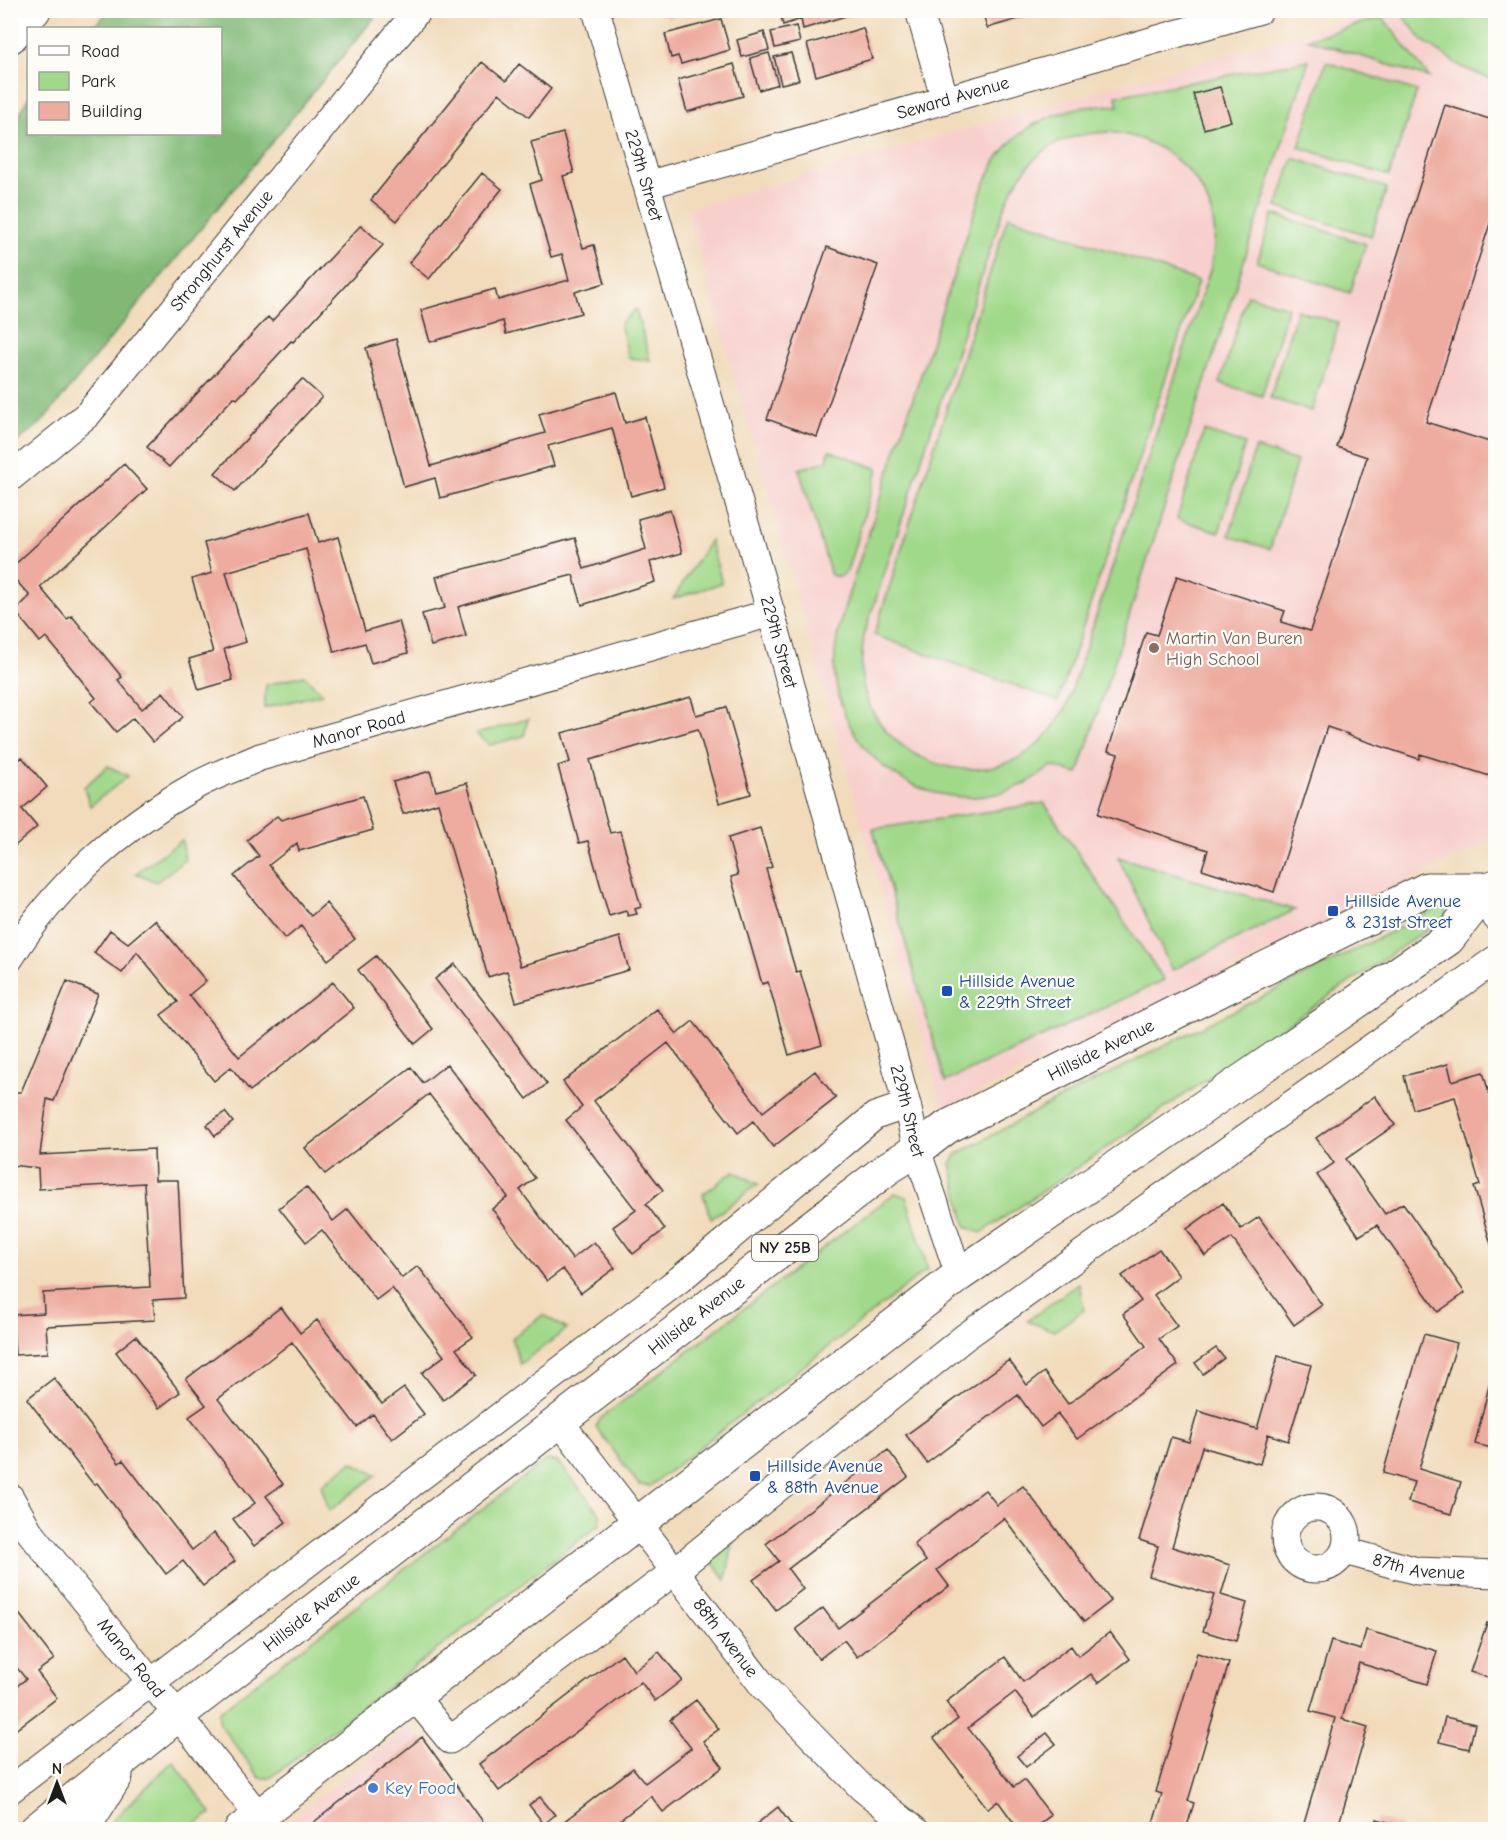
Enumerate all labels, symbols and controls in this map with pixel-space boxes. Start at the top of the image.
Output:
legend [27,27,222,135]
text: Road [81,41,120,62]
text: Park [81,71,116,92]
street label: Seward Avenue [894,72,1011,124]
text: Building [81,101,143,122]
street label: 229th Street [621,127,667,224]
street label: Stronghurst Avenue [166,186,277,315]
street label: 229th Street [756,594,802,691]
place label: Martin Van Buren High School [1166,628,1303,670]
marker: Martin Van Buren High School [1147,641,1161,655]
street label: Manor Road [310,706,408,752]
place label: Hillside Avenue & 231st Street [1345,891,1461,933]
marker: Hillside Avenue & 231st Street [1326,904,1340,918]
place label: Hillside Avenue & 229th Street [959,971,1075,1013]
marker: Hillside Avenue & 229th Street [940,984,954,998]
street label: Hillside Avenue [1044,1014,1157,1085]
street label: 229th Street [886,1062,929,1161]
road number: NY 25B [752,1235,818,1261]
street label: Hillside Avenue [644,1272,749,1359]
place label: Hillside Avenue & 88th Avenue [767,1456,883,1498]
marker: Hillside Avenue & 88th Avenue [748,1469,762,1483]
street label: 87th Avenue [1370,1549,1465,1583]
street label: Hillside Avenue [259,1569,364,1656]
street label: 88th Avenue [689,1594,763,1681]
street label: Manor Road [93,1614,170,1702]
north arrow [27,1753,87,1813]
text: N [52,1760,62,1778]
place label: Key Food [385,1778,456,1799]
marker: Key Food [366,1781,380,1795]

